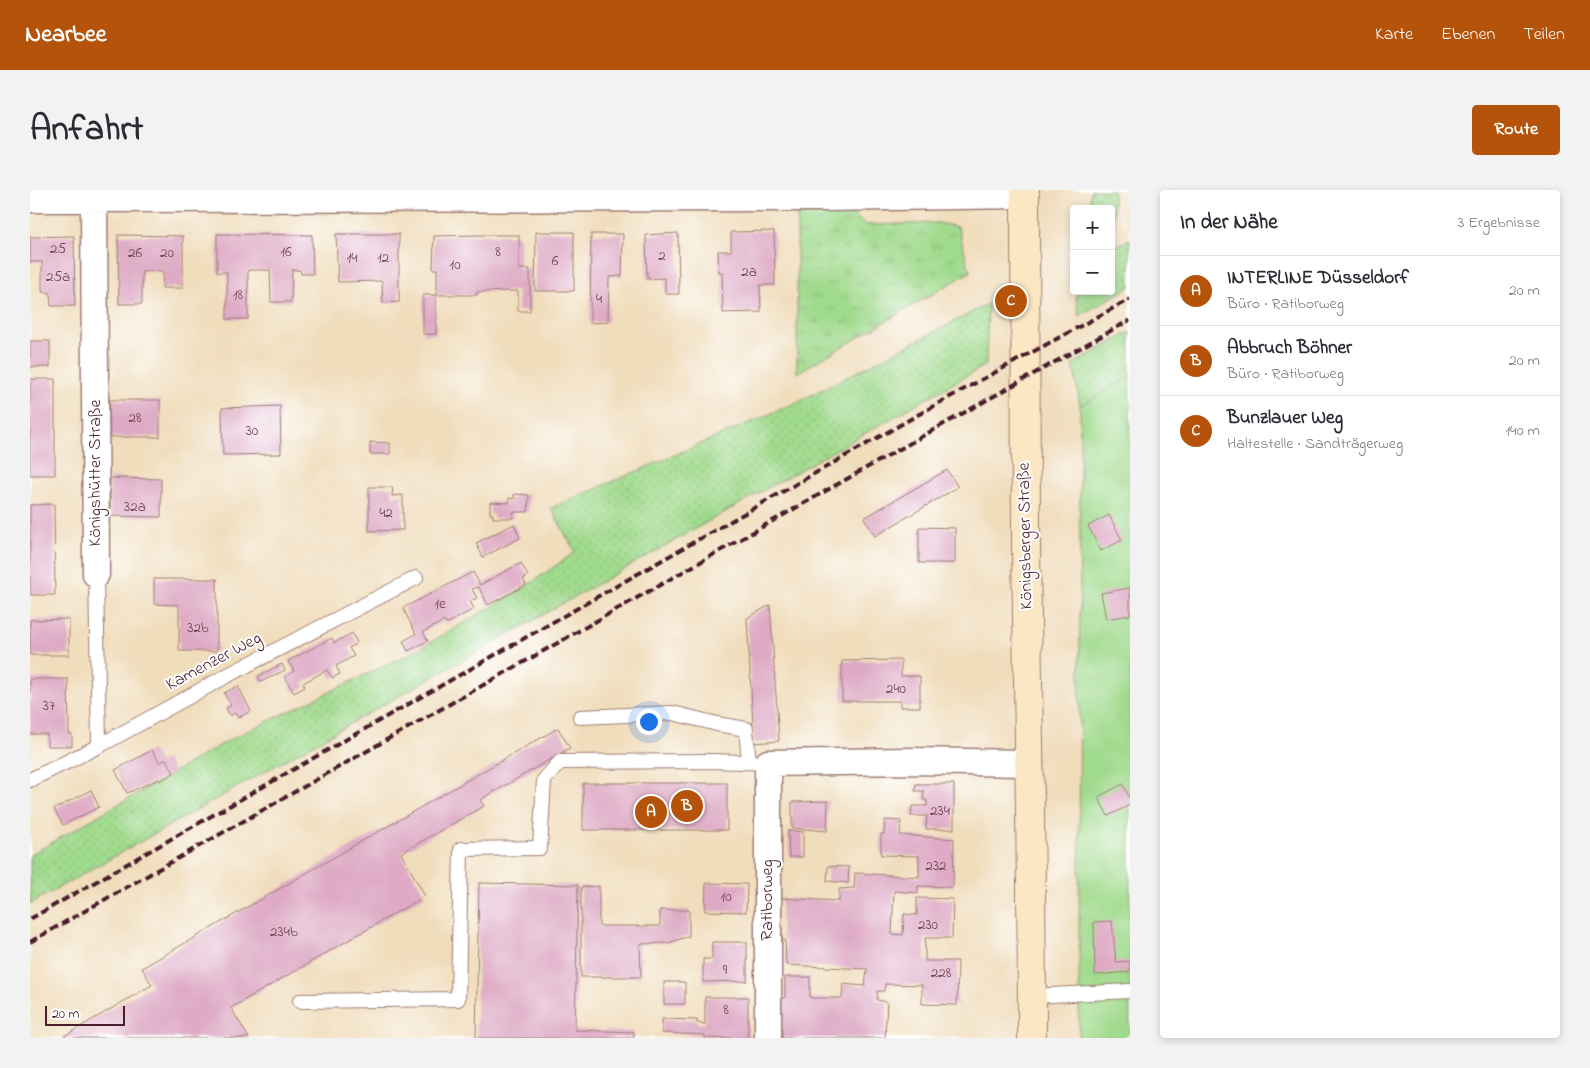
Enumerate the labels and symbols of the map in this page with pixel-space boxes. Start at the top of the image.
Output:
house number: 25 [50,238,66,260]
house number: 16 [280,241,292,263]
house number: 8 [495,241,501,263]
house number: 26 [128,242,142,264]
house number: 20 [160,242,174,264]
house number: 2 [658,245,666,267]
house number: 14 [347,247,357,269]
house number: 12 [377,247,390,269]
house number: 6 [552,250,559,272]
house number: 10 [449,254,461,276]
house number: 2a [741,261,757,283]
house number: 25a [46,266,70,288]
pin: C [995,282,1027,320]
house number: 18 [233,284,244,306]
house number: 4 [596,288,602,310]
street label: Königshütter Straße [83,399,110,546]
house number: 28 [128,407,142,429]
house number: 30 [246,420,259,442]
street label: Königsberger Straße [1012,461,1041,610]
house number: 32a [124,496,146,518]
house number: 42 [379,502,393,524]
house number: 1e [434,593,446,615]
house number: 32b [187,617,209,639]
street label: Kamenzer Weg [161,626,267,699]
house number: 240 [886,678,907,700]
house number: 37 [43,695,55,717]
your location [636,709,662,735]
pin: B [671,787,703,825]
pin: A [635,793,667,831]
house number: 234 [930,800,950,822]
house number: 232 [925,855,947,877]
street label: Ratiborweg [755,859,782,941]
house number: 10 [720,886,732,908]
house number: 230 [918,914,939,936]
house number: 234b [270,921,298,943]
house number: 9 [723,959,728,981]
house number: 228 [931,962,952,984]
house number: 8 [723,999,729,1021]
scale bar [45,1003,125,1026]

